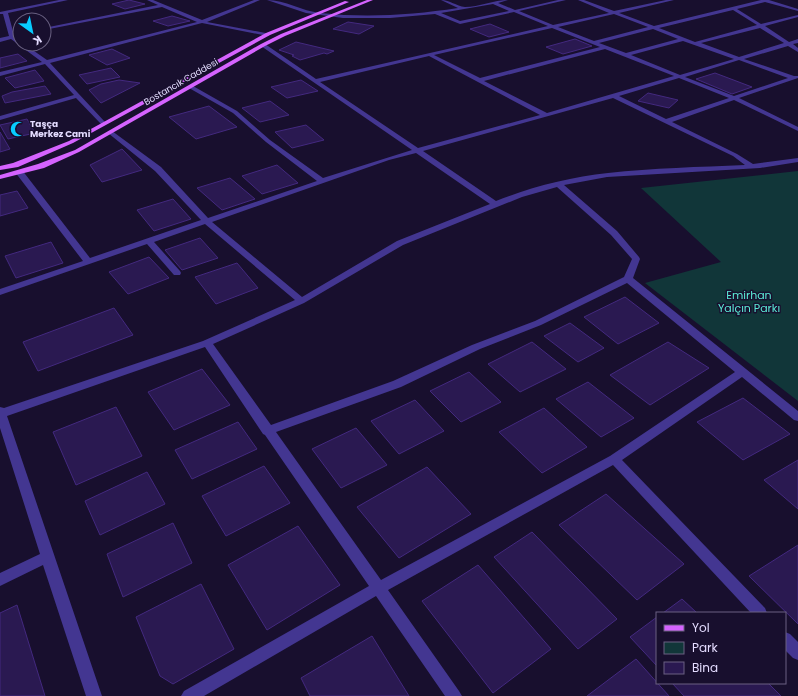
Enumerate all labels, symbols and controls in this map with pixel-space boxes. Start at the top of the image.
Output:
north arrow [12,12,52,52]
text: K [30,32,45,49]
street label: Bostancık Caddesi [142,56,220,108]
place label: Taşça Merkez Cami [30,118,91,140]
mosque icon: Taşça Merkez Cami [9,120,27,138]
park label: Emirhan Yalçın Parkı [718,287,780,316]
legend [656,612,786,684]
text: Yol [692,619,710,636]
text: Park [692,639,719,656]
text: Bina [692,659,718,676]

